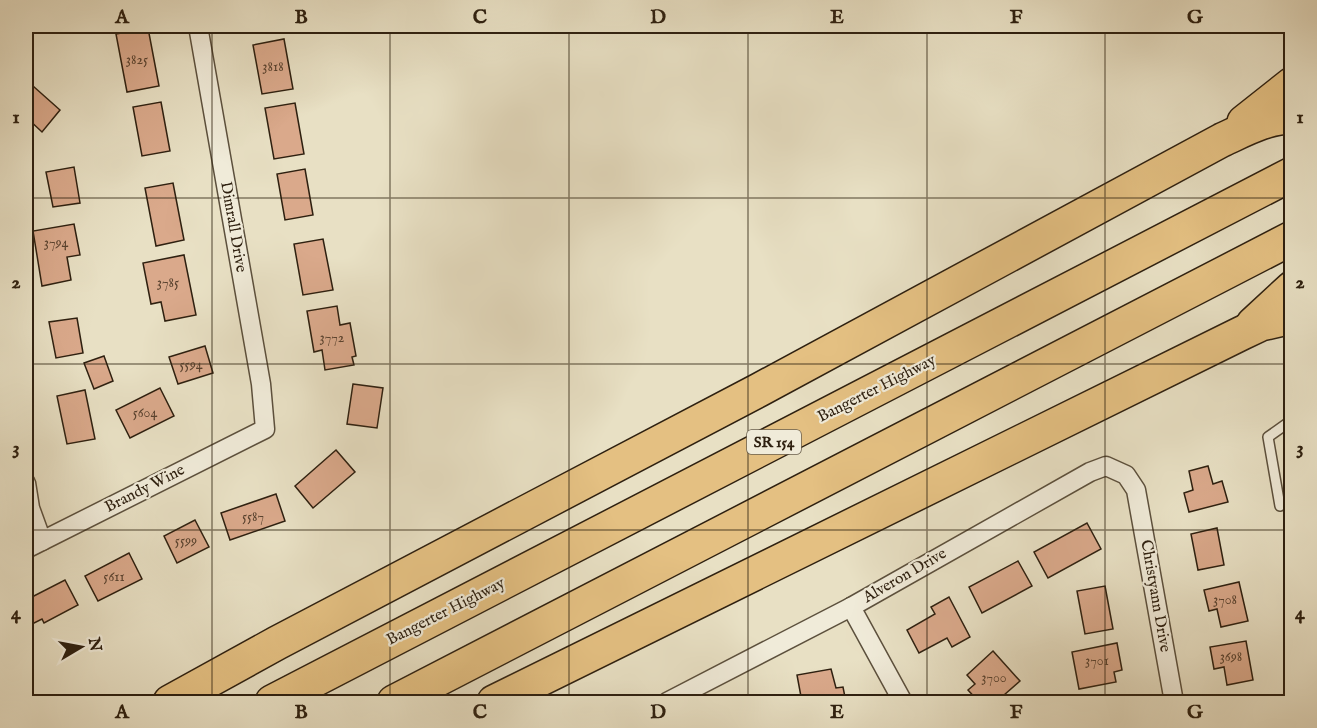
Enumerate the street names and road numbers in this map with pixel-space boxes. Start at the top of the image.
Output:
street label: Dimrall Drive [215,180,251,274]
street label: Bangerter Highway [814,350,940,427]
road number: SR 154 [747,430,801,454]
street label: Brandy Wine [102,460,188,518]
street label: Christyann Drive [1135,538,1175,654]
street label: Alveron Drive [859,544,950,608]
street label: Bangerter Highway [383,573,509,650]

